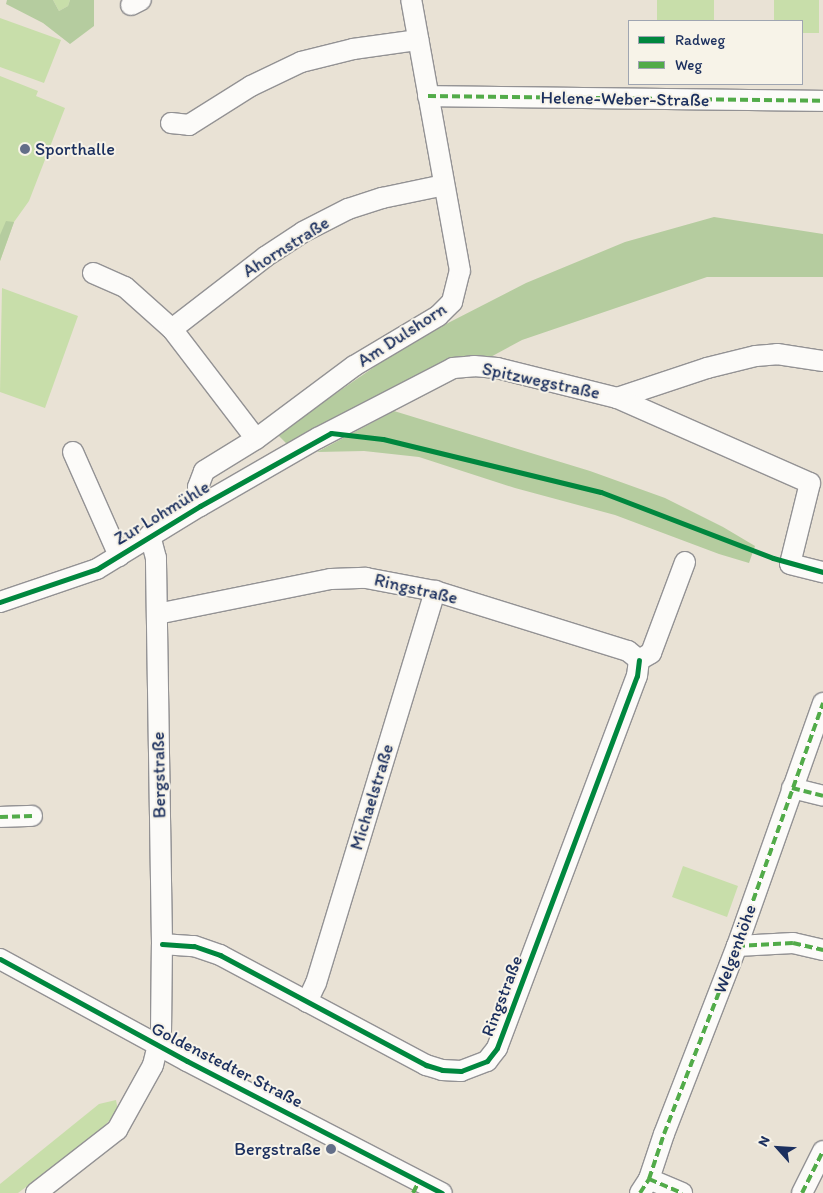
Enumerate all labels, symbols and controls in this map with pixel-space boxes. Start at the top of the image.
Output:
legend [628,20,803,85]
text: Radweg [675,31,725,49]
text: Weg [675,56,702,74]
street label: Helene-Weber-Straße [540,87,710,111]
place label: Sporthalle [35,138,115,160]
marker: Sporthalle [19,143,31,155]
street label: Ahornstraße [239,212,333,282]
street label: Am Dulshorn [354,298,450,372]
street label: Spitzwegstraße [480,358,602,404]
street label: Zur Lohmühle [111,476,213,550]
street label: Ringstraße [372,569,460,609]
street label: Bergstraße [147,731,171,819]
street label: Michaelstraße [346,741,398,853]
street label: Welgenhöhe [709,902,761,996]
street label: Ringstraße [477,952,527,1040]
street label: Goldenstedter Straße [148,1017,306,1113]
north arrow [753,1123,803,1173]
text: N [754,1133,774,1149]
place label: Bergstraße [234,1138,321,1160]
marker: Bergstraße [325,1143,337,1155]

